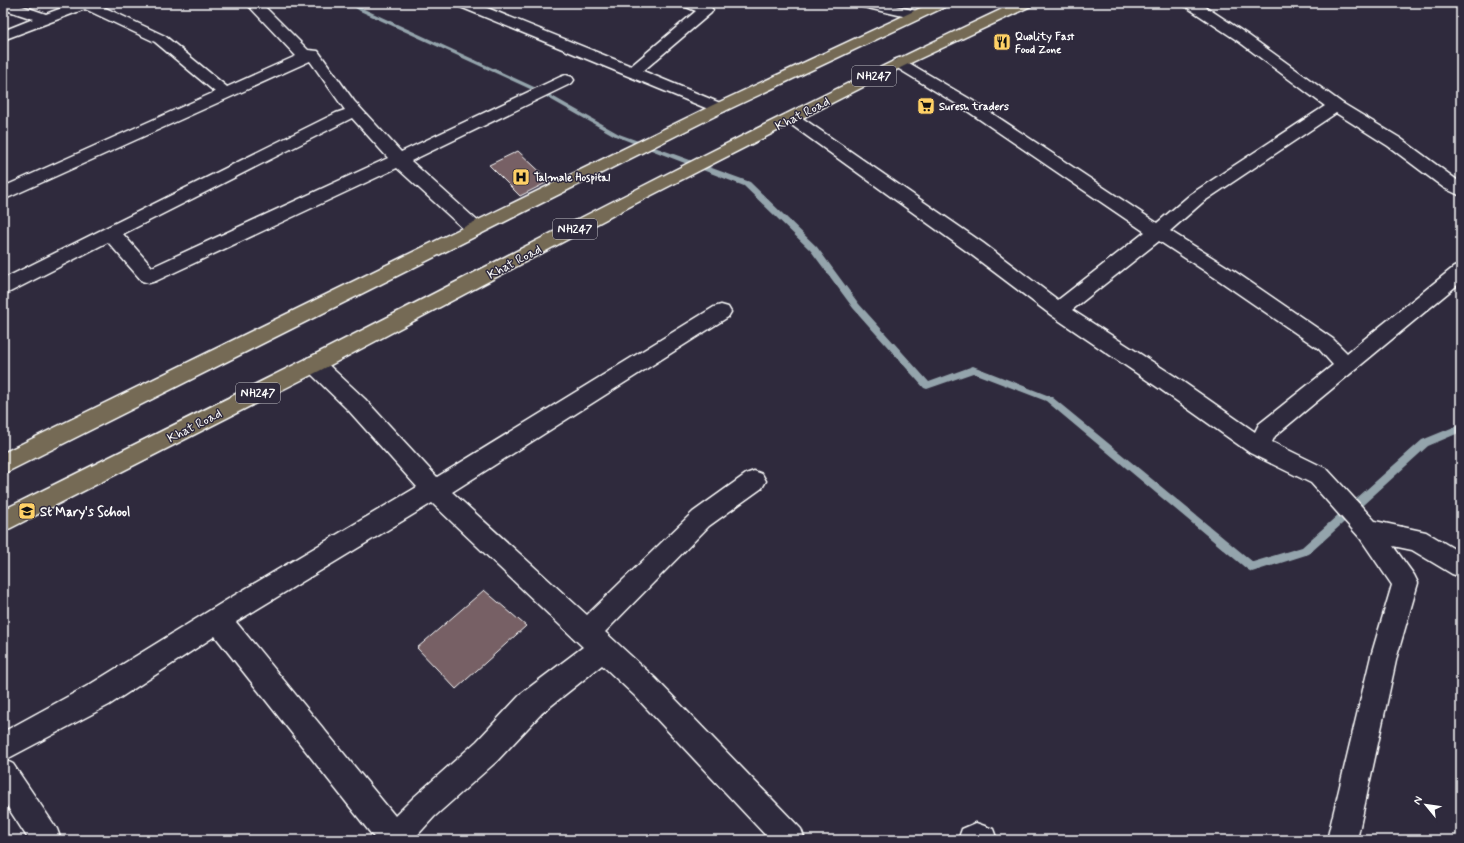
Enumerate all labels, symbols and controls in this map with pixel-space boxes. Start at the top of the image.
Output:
place label: Quality Fast Food Zone [1015,30,1075,57]
restaurant icon: Quality Fast Food Zone [992,32,1012,52]
road number: NH247 [852,66,896,86]
street label: Khat Road [773,93,833,135]
supermarket icon: Suresh traders [916,96,936,116]
place label: Suresh traders [939,100,1009,114]
hospital icon: Talmale Hospital [511,167,531,187]
place label: Talmale Hospital [534,171,611,185]
road number: NH247 [553,219,597,239]
street label: Khat Road [485,241,545,284]
road number: NH247 [236,383,280,403]
street label: Khat Road [165,405,225,447]
school or university icon: St Mary's School [17,501,37,521]
place label: St Mary's School [40,504,130,521]
north arrow [1406,785,1446,825]
text: N [1410,794,1426,807]

